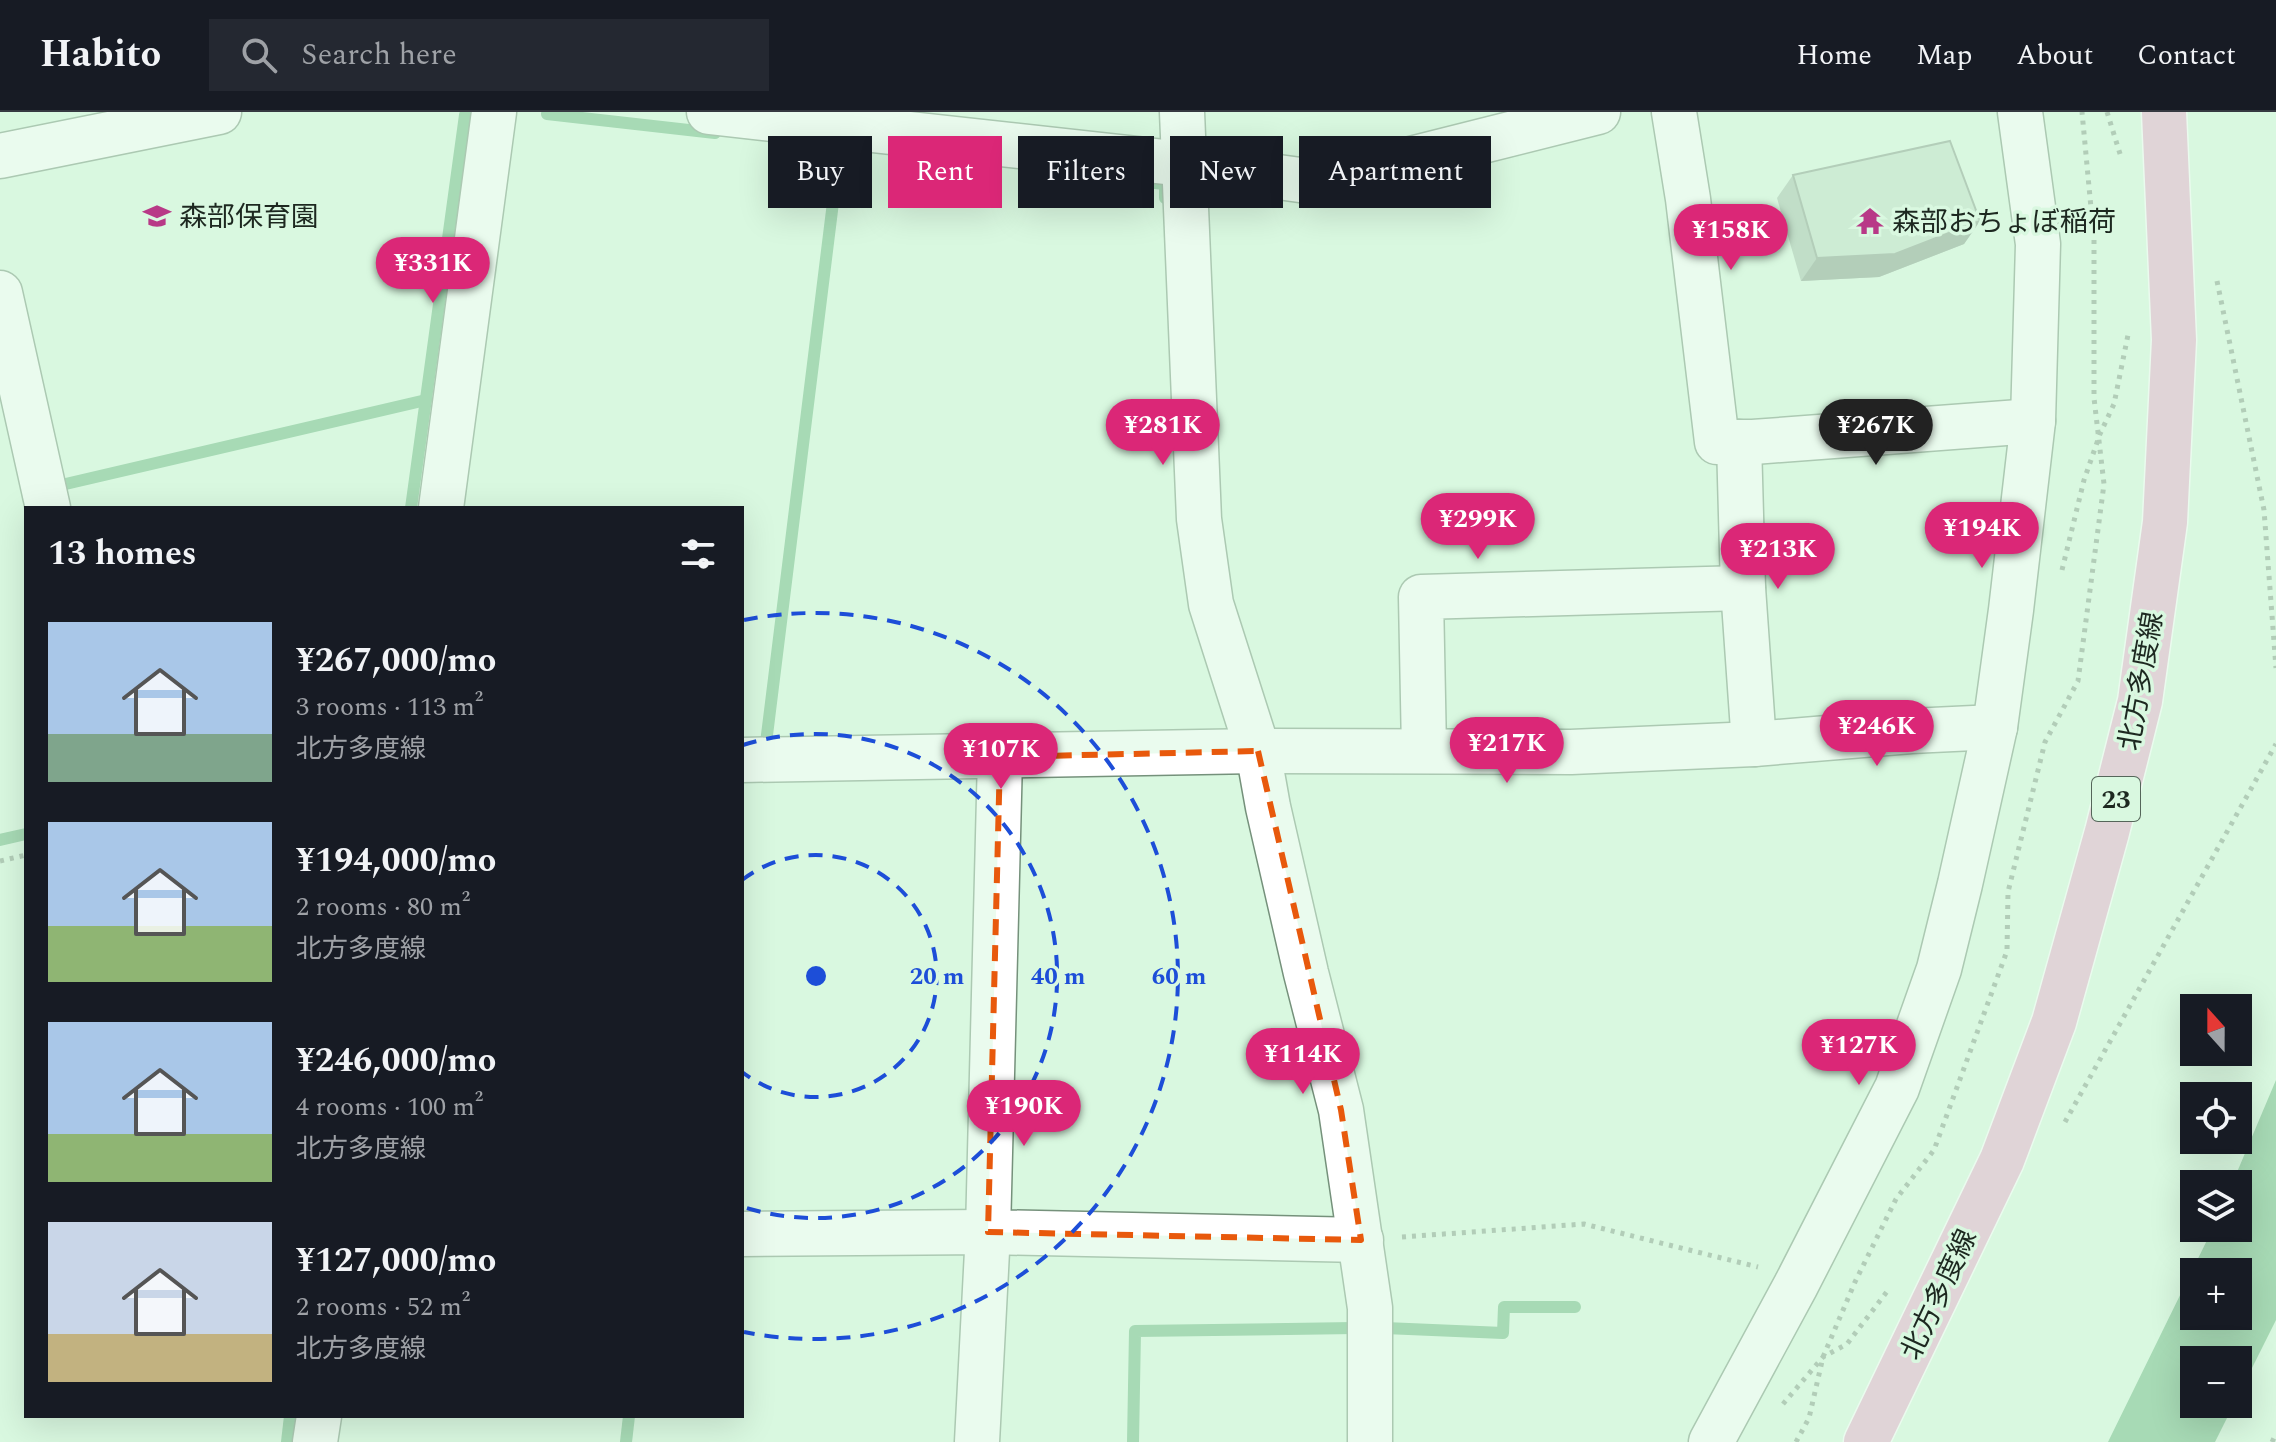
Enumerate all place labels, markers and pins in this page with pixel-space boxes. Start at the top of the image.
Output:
place label: 森部保育園 [179,196,319,239]
school or university icon: 森部保育園 [142,201,172,231]
place label: 森部おちょぼ稲荷 [1892,201,2116,244]
pin: ¥158K [1675,204,1787,272]
temple icon: 森部おちょぼ稲荷 [1855,206,1885,236]
pin: ¥331K [377,237,489,305]
pin: ¥281K [1107,399,1219,467]
pin: ¥267K [1820,399,1932,467]
pin: ¥299K [1422,493,1534,561]
pin: ¥194K [1926,502,2038,570]
pin: ¥213K [1722,523,1834,591]
pin: ¥246K [1821,700,1933,768]
pin: ¥217K [1451,717,1563,785]
pin: ¥107K [945,723,1057,791]
centre of rings [802,962,830,990]
pin: ¥127K [1803,1019,1915,1087]
pin: ¥114K [1247,1028,1359,1096]
pin: ¥190K [968,1080,1080,1148]

